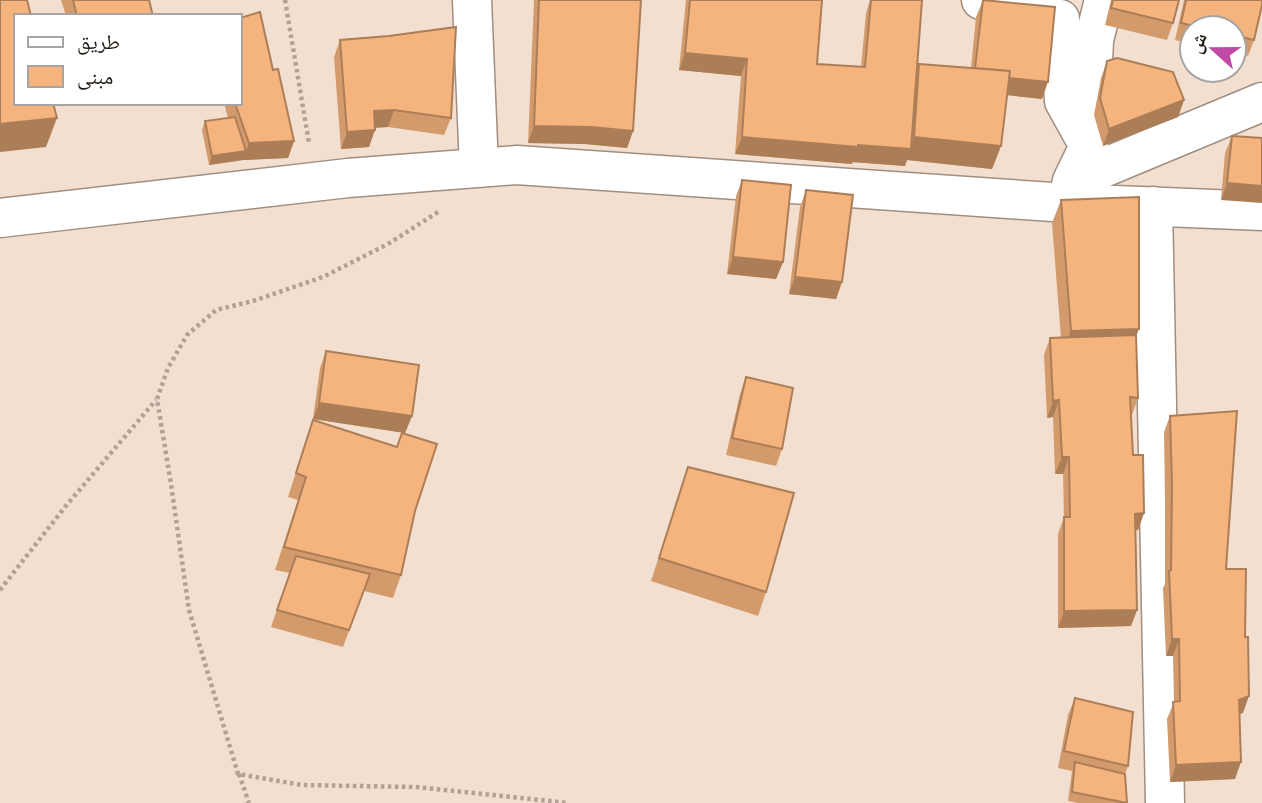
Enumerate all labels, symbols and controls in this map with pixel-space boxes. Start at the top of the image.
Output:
legend [14,14,242,105]
north arrow [1178,14,1248,84]
text: طريق [77,29,120,55]
text: ش [1183,30,1212,57]
text: مبنى [77,64,113,90]

